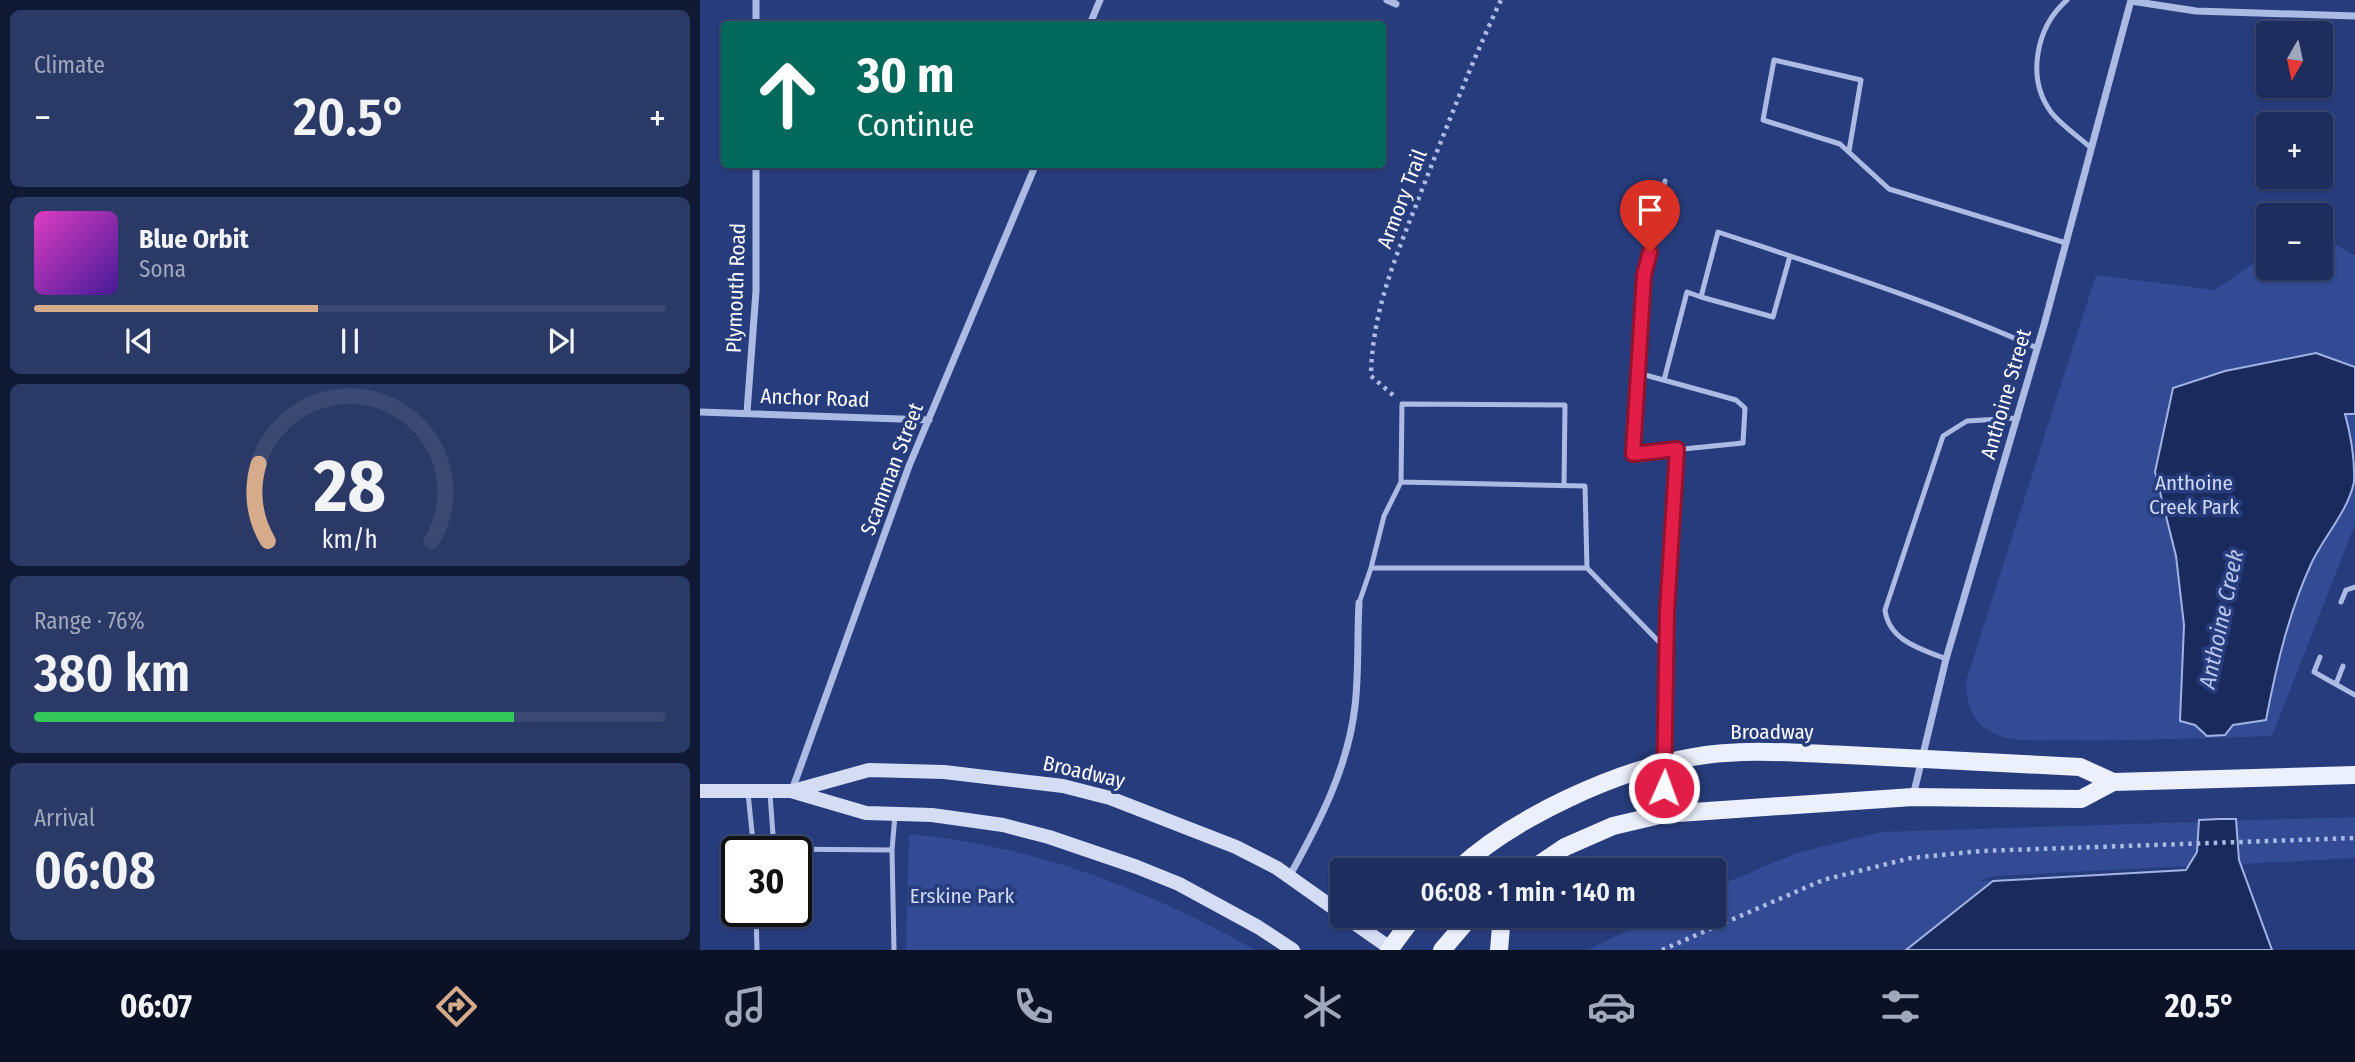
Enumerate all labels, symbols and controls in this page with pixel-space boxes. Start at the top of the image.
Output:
north arrow [2256,21,2333,98]
map controls [2256,21,2333,280]
text: 30 m [857,46,955,105]
icon: ahead [742,49,833,140]
text: Climate [34,51,105,79]
text: 20.5° [293,86,407,149]
text: − [34,95,51,141]
text: + [649,95,666,141]
text: Continue [857,106,974,144]
button: + [2256,112,2333,189]
street label: Armory Trail [1371,145,1433,252]
pin [1620,180,1680,252]
icon: arrive [1631,191,1669,229]
button: − [2256,203,2333,280]
street label: Plymouth Road [721,223,751,353]
text: Blue Orbit [139,224,249,255]
text: Sona [139,255,186,283]
icon: previous [120,322,158,360]
icon: pause [331,322,369,360]
icon: next [542,322,580,360]
street label: Anthoine Street [1975,326,2037,462]
street label: Anchor Road [760,383,870,413]
street label: Scamman Street [855,399,929,539]
text: 28 [313,443,386,530]
park label: Anthoine Creek Park [2149,470,2239,520]
text: km/h [322,525,378,555]
water label: Anthoine Creek [2192,547,2249,692]
text: Range · 76% [34,607,145,635]
text: 380 km [34,642,190,705]
street label: Broadway [1730,719,1814,745]
street label: Broadway [1040,750,1128,794]
position arrow [1627,751,1701,825]
text: Arrival [34,804,95,832]
speed limit sign: 30 [721,836,812,927]
text: 06:08 [34,839,156,902]
text: 06:08 · 1 min · 140 m [1420,877,1636,908]
park label: Erskine Park [910,883,1014,909]
icon: directions [432,982,481,1031]
icon: music [721,982,770,1031]
icon: phone [1009,982,1058,1031]
icon: climate [1298,982,1347,1031]
icon: car [1587,982,1636,1031]
icon: filters [1876,982,1925,1031]
text: 06:07 [120,987,192,1025]
text: 20.5° [2165,987,2235,1025]

